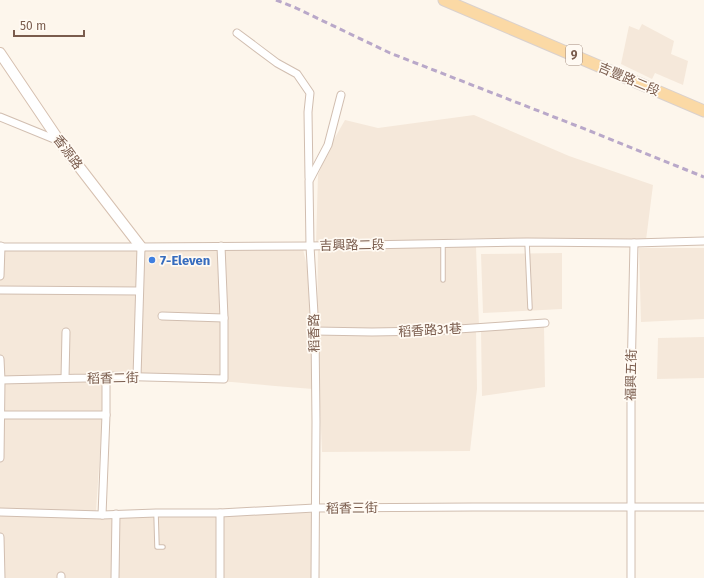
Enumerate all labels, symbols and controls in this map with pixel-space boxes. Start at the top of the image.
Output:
scale bar [14,12,84,38]
text: 50 m [20,19,46,33]
road number: 9 [566,45,582,65]
street label: 吉豐路二段 [596,59,662,99]
street label: 香源路 [50,132,86,172]
street label: 吉興路二段 [319,237,385,253]
place label: 7-Eleven [160,253,210,268]
marker: 7-Eleven [147,255,157,265]
street label: 稻香路 [306,313,322,353]
street label: 稻香路31巷 [398,321,462,339]
street label: 福興五街 [623,349,639,401]
street label: 稻香二街 [87,370,139,386]
street label: 稻香三街 [326,500,378,516]

